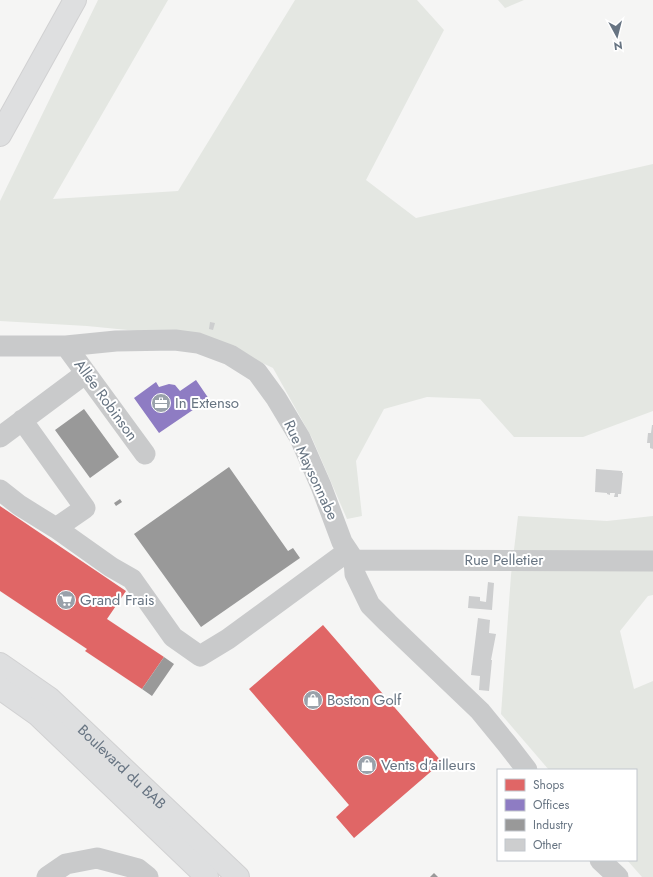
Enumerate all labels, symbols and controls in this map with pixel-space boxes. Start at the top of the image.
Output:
north arrow [597,16,637,56]
text: N [613,37,624,54]
street label: Allée Robinson [69,355,143,445]
office icon: In Extenso [150,392,172,414]
place label: In Extenso [175,392,239,414]
street label: Rue Maysonnabe [278,416,344,524]
street label: Rue Pelletier [465,549,544,571]
supermarket icon: Grand Frais [55,589,77,611]
place label: Grand Frais [80,589,154,611]
shop icon: Boston Golf [302,689,324,711]
place label: Boston Golf [327,689,402,711]
street label: Boulevard du BAB [73,720,171,815]
shop icon: Vents d'ailleurs [356,754,378,776]
place label: Vents d'ailleurs [381,754,476,776]
legend [497,769,637,861]
text: Shops [533,776,564,794]
text: Offices [533,796,569,814]
text: Industry [533,816,574,834]
text: Other [533,836,563,854]

